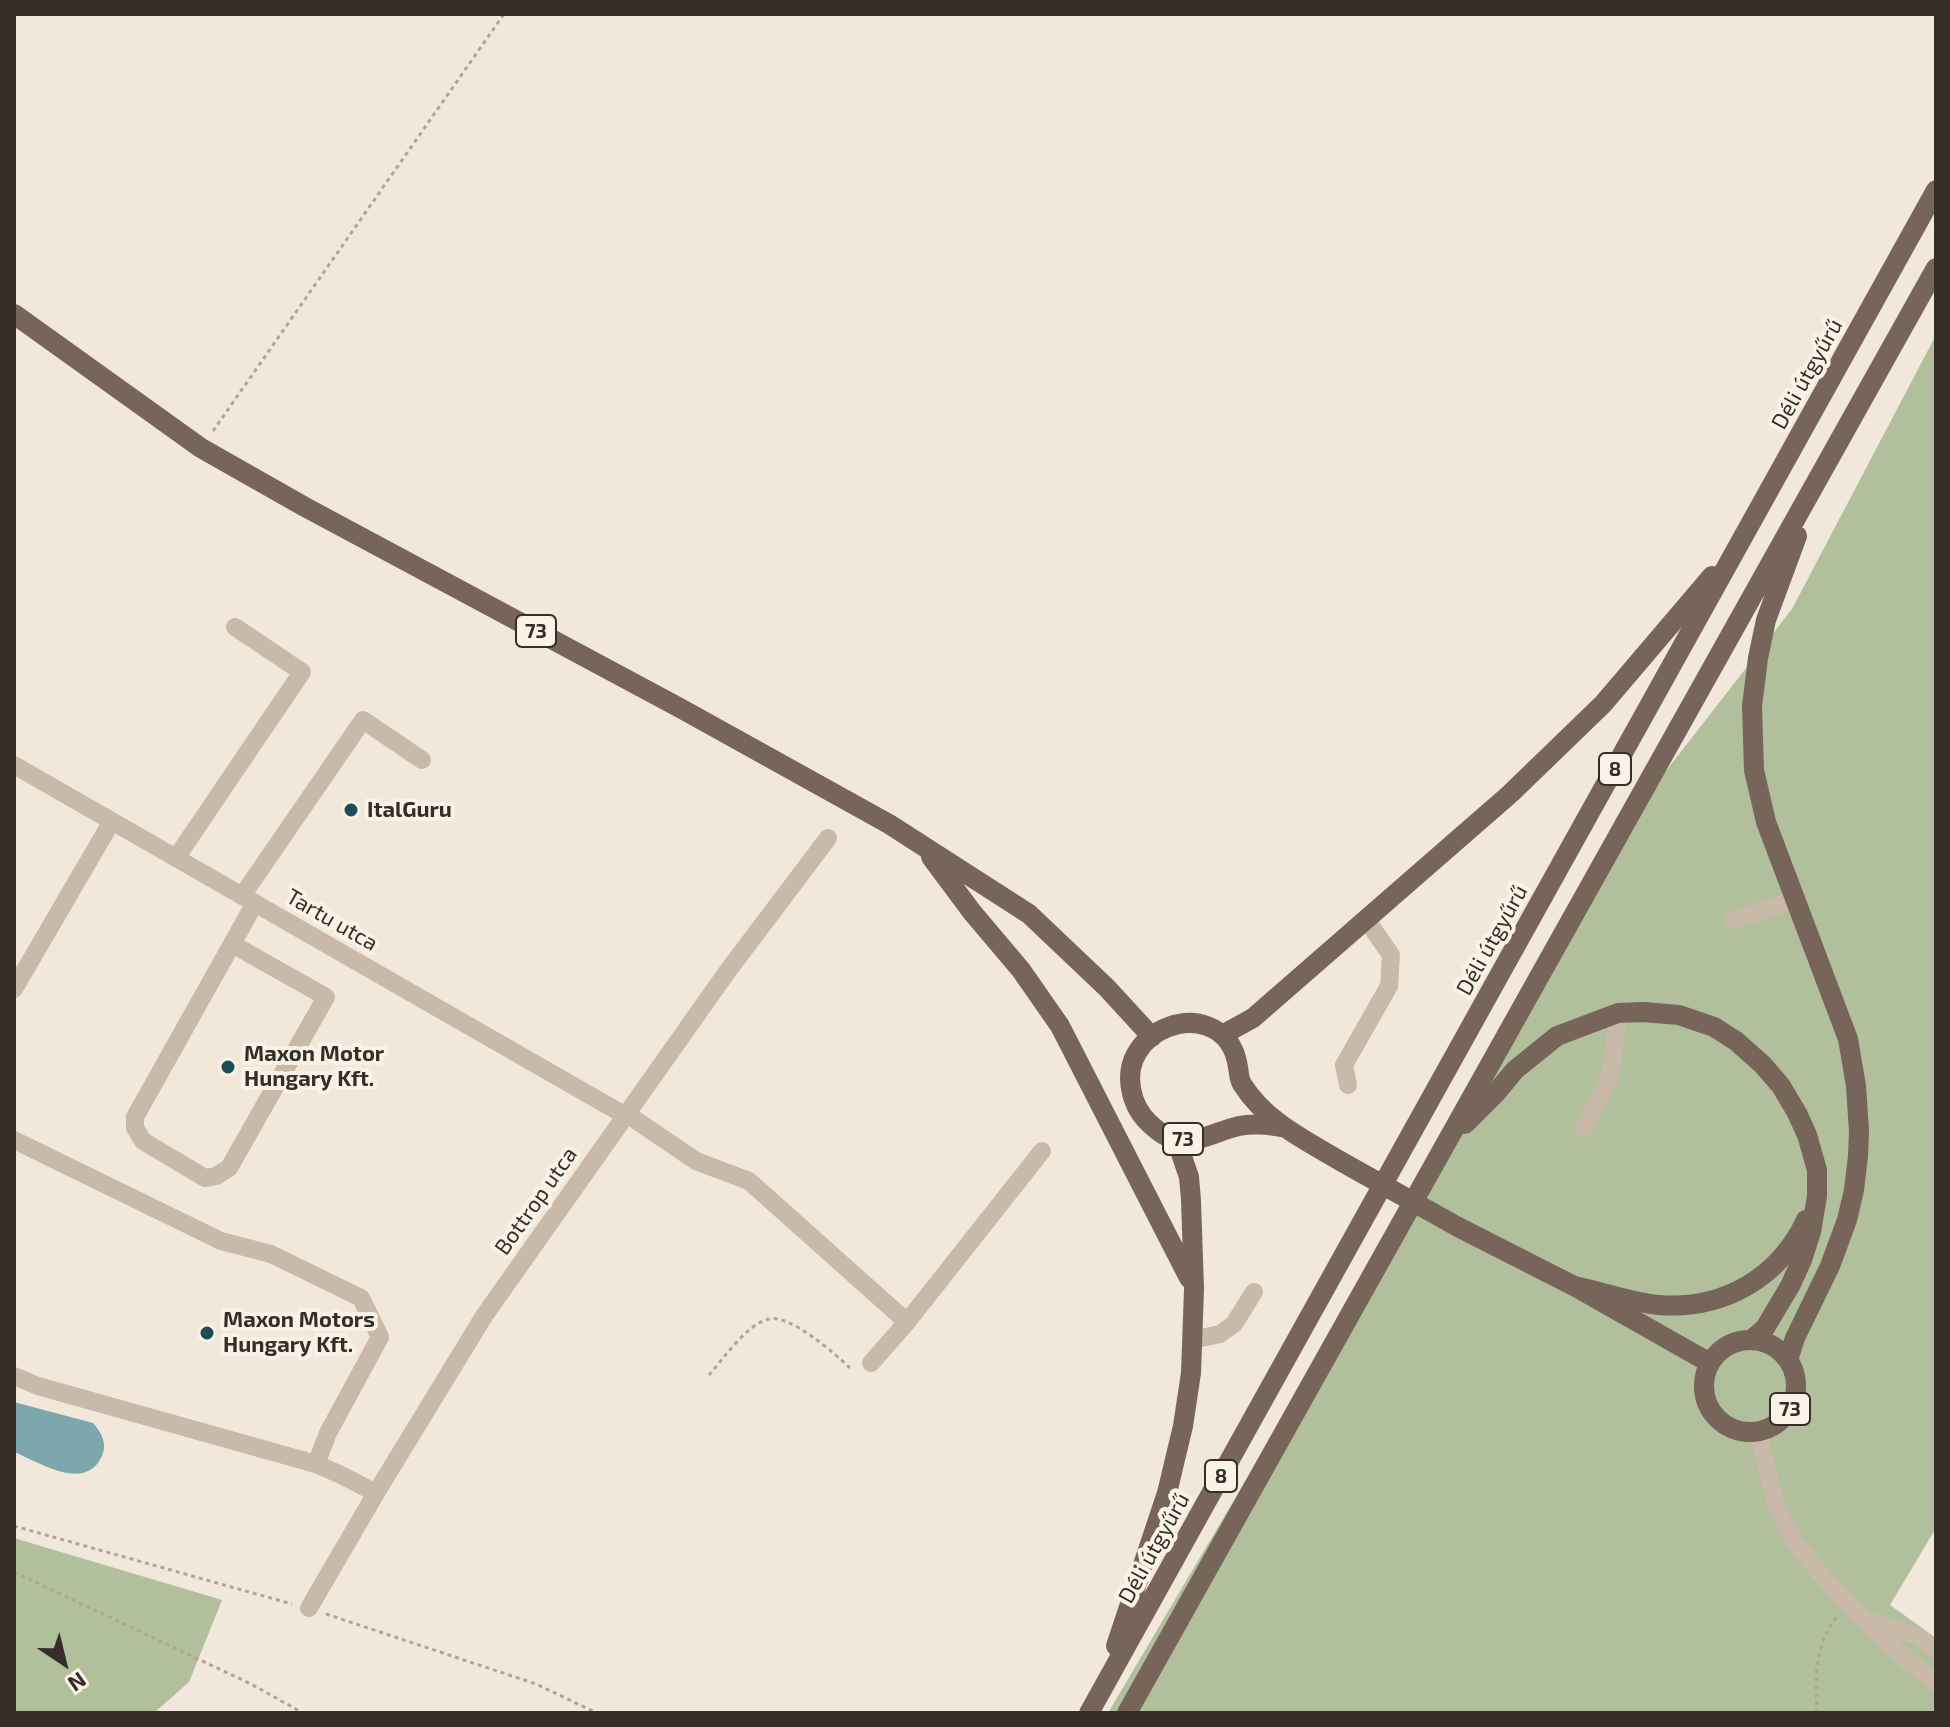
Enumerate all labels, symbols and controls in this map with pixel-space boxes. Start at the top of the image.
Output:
street label: Déli útgyűrű [1766,314,1848,434]
road number: 73 [516,615,556,647]
road number: 8 [1599,753,1631,785]
place label: ItalGuru [367,797,452,823]
marker: ItalGuru [342,801,360,819]
street label: Déli útgyűrű [1451,880,1533,1000]
street label: Tartu utca [282,883,382,957]
place label: Maxon Motor Hungary Kft. [244,1041,384,1092]
marker: Maxon Motor Hungary Kft. [219,1058,237,1076]
road number: 73 [1163,1123,1203,1155]
street label: Bottrop utca [489,1142,583,1260]
place label: Maxon Motors Hungary Kft. [223,1307,375,1358]
marker: Maxon Motors Hungary Kft. [198,1324,216,1342]
road number: 73 [1770,1393,1810,1425]
road number: 8 [1205,1460,1237,1492]
street label: Déli útgyűrű [1113,1488,1195,1608]
north arrow [24,1623,104,1703]
text: N [64,1667,92,1698]

